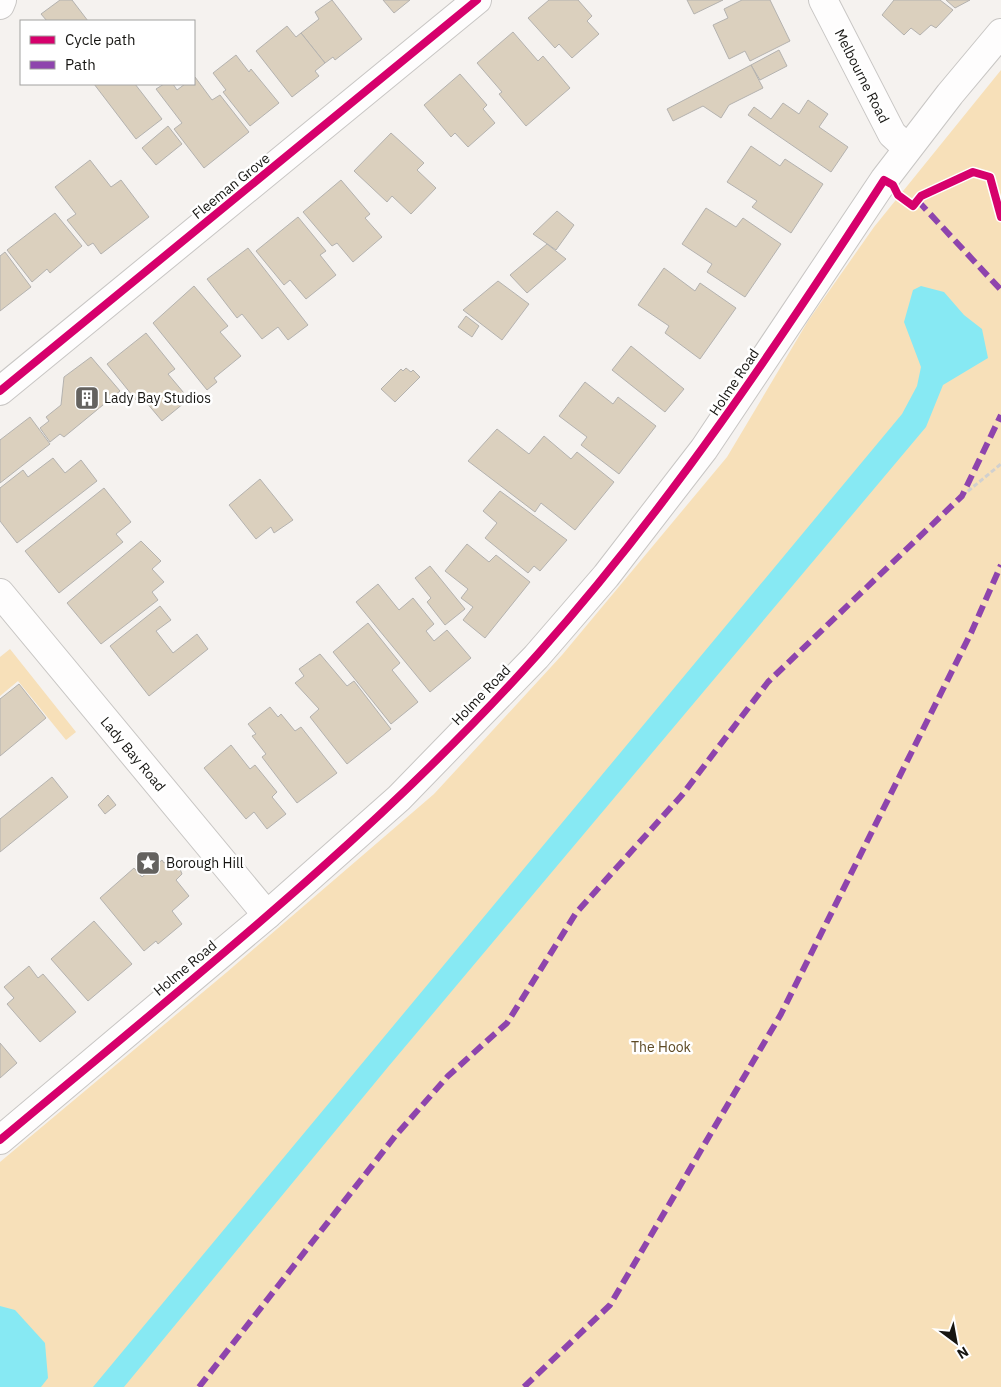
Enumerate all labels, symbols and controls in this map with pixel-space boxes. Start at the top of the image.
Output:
legend [20,20,195,85]
street label: Melbourne Road [831,26,893,126]
text: Cycle path [65,30,136,49]
text: Path [65,55,96,74]
street label: Fleeman Grove [188,149,274,223]
street label: Holme Road [705,345,763,419]
building icon: Lady Bay Studios [74,385,100,411]
place label: Lady Bay Studios [104,389,211,407]
street label: Holme Road [448,661,514,729]
street label: Lady Bay Road [97,713,169,795]
place icon: Borough Hill [135,850,161,876]
place label: Borough Hill [166,854,244,872]
street label: Holme Road [150,936,220,1000]
park label: The Hook [631,1038,692,1056]
north arrow [931,1317,981,1367]
text: N [954,1343,972,1363]

